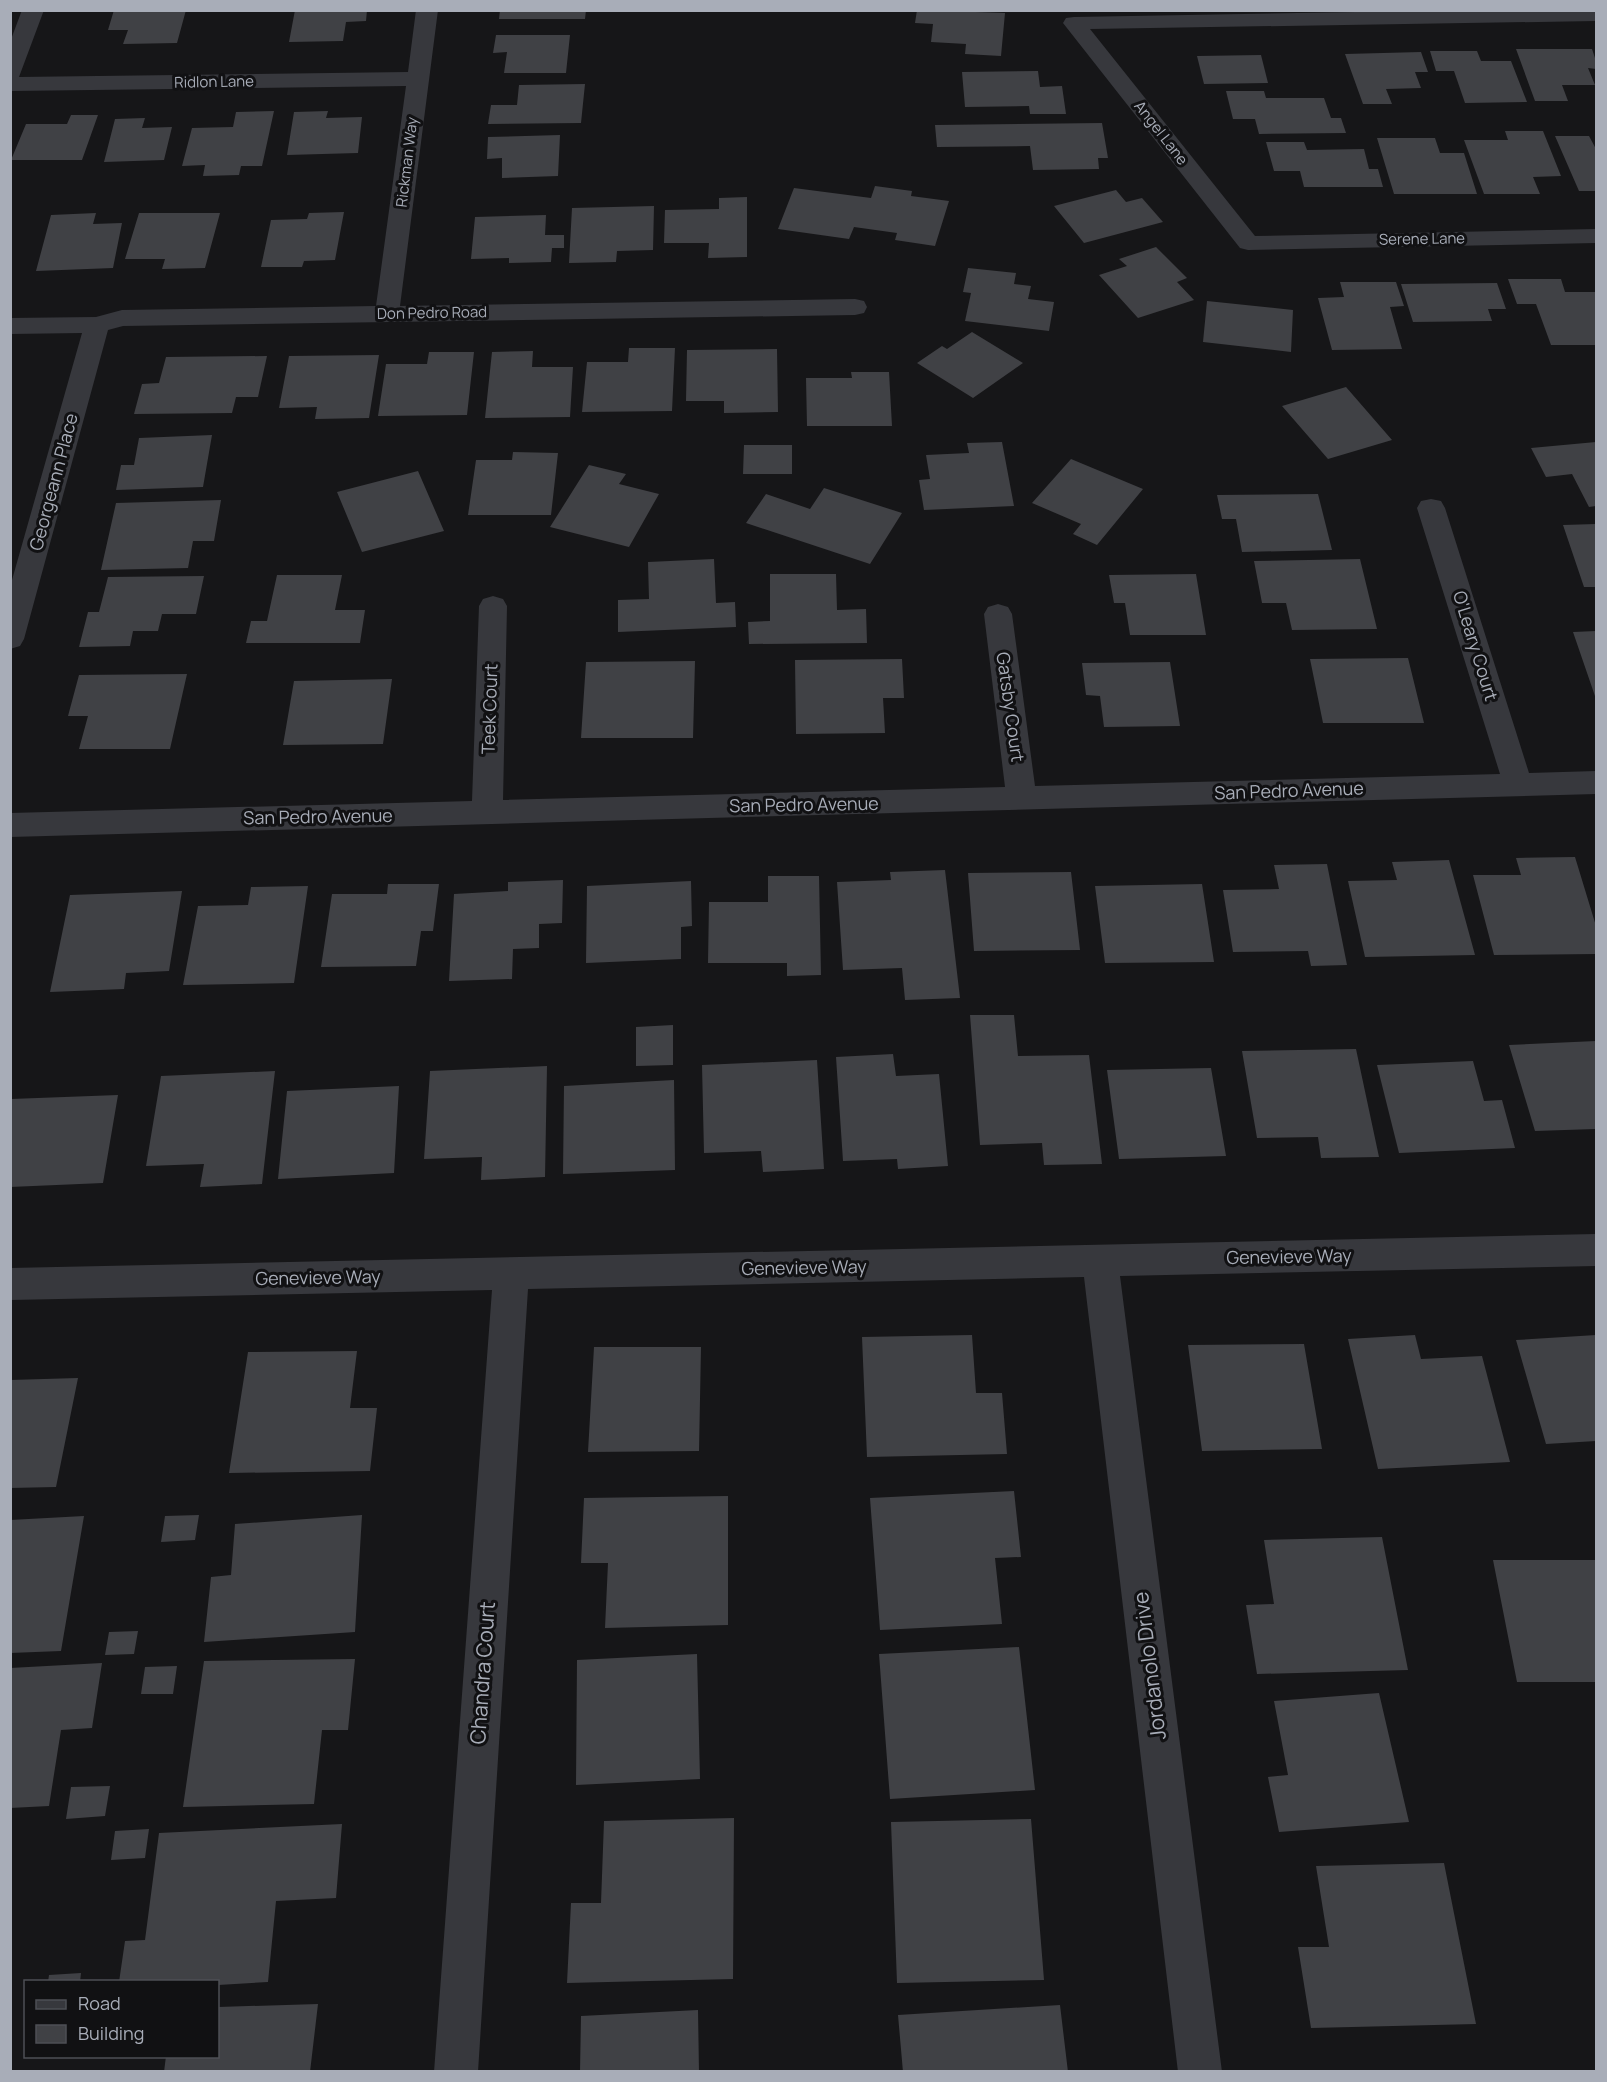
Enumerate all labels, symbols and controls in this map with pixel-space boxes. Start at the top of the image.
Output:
street label: Ridlon Lane [174,70,254,93]
street label: Angel Lane [1130,96,1193,169]
street label: Rickman Way [391,116,422,208]
street label: Serene Lane [1379,227,1465,250]
street label: Don Pedro Road [377,301,487,324]
street label: Georgeann Place [23,410,83,553]
street label: O'Leary Court [1448,588,1504,704]
street label: Gatsby Court [991,650,1031,763]
street label: Teek Court [475,663,503,755]
street label: San Pedro Avenue [1214,775,1364,805]
street label: San Pedro Avenue [729,791,879,817]
street label: San Pedro Avenue [243,803,393,829]
street label: Genevieve Way [1226,1243,1352,1269]
street label: Genevieve Way [741,1254,867,1280]
street label: Genevieve Way [255,1264,381,1290]
street label: Jordanolo Drive [1126,1590,1172,1742]
street label: Chandra Court [463,1601,501,1745]
legend [24,1980,219,2058]
text: Road [78,1991,121,2015]
text: Building [78,2021,144,2045]

